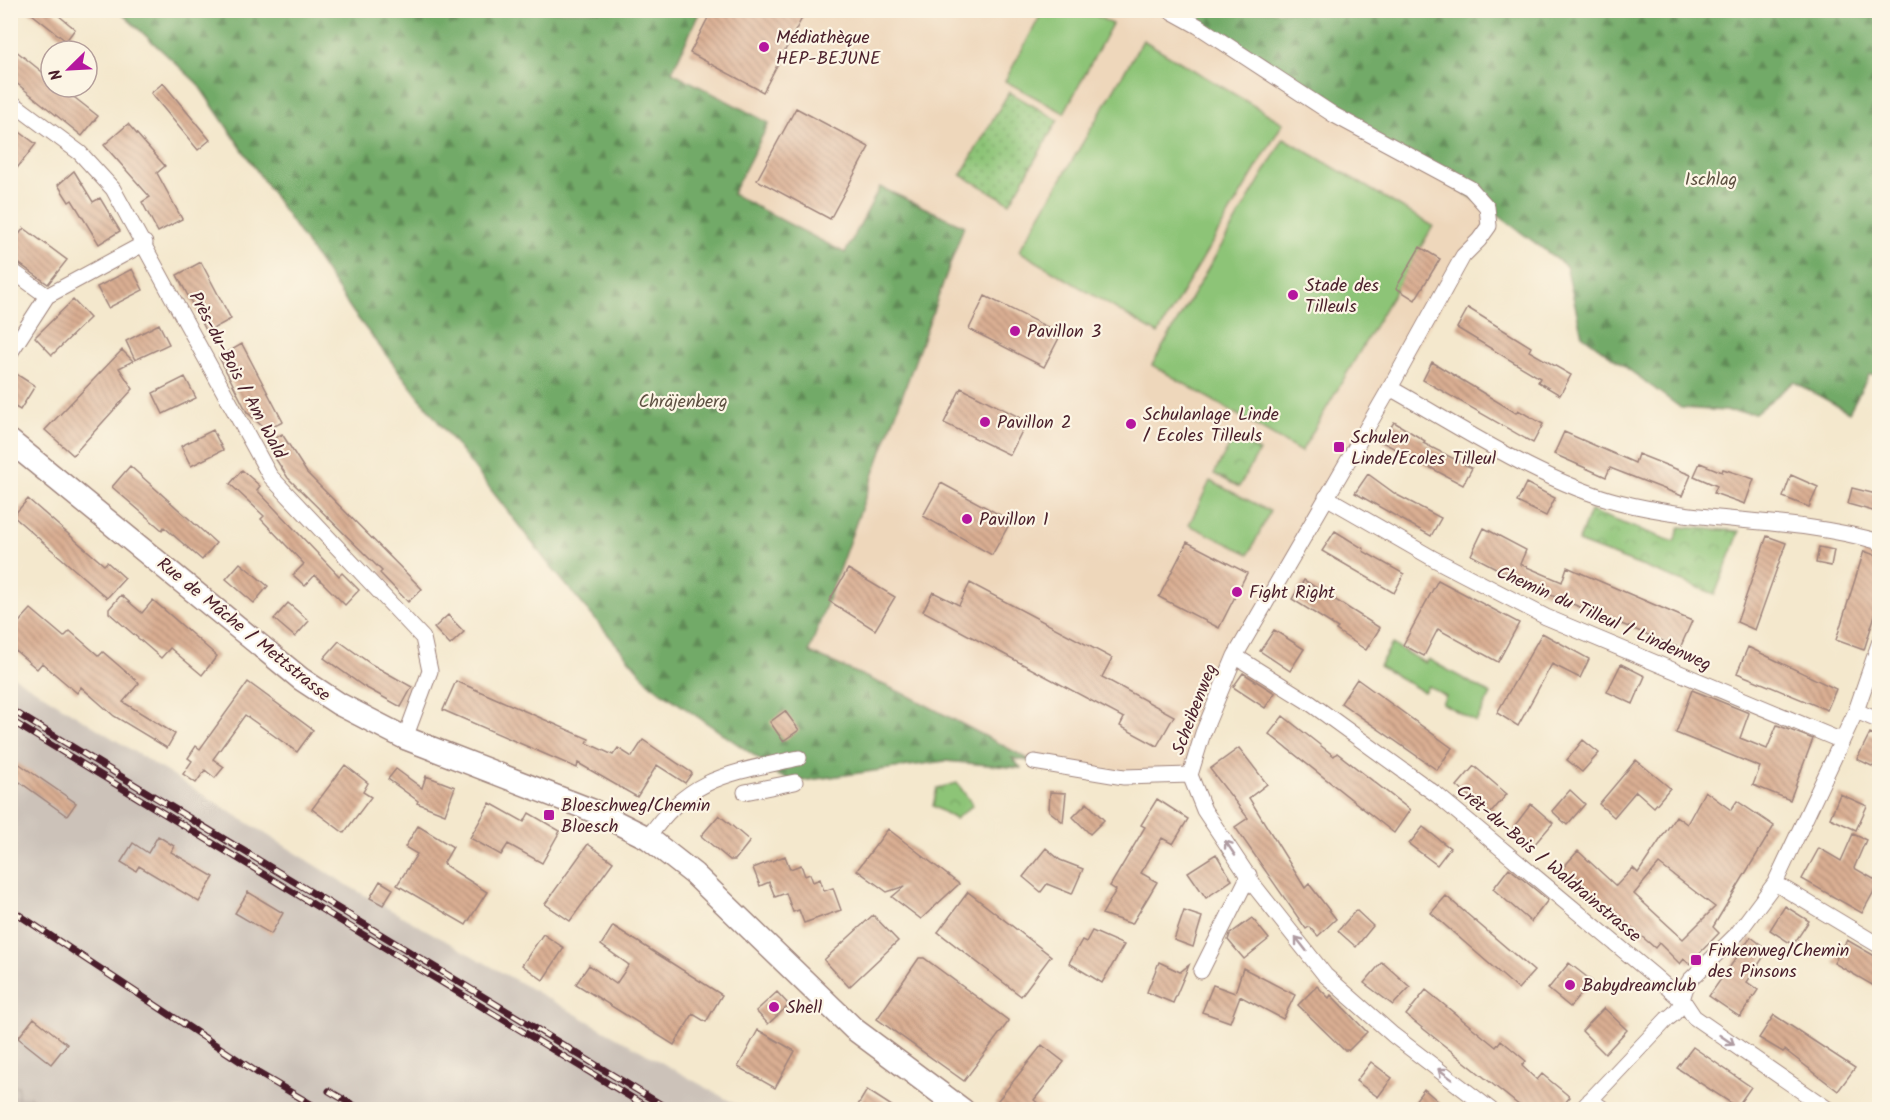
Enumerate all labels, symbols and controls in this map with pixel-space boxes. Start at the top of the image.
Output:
place label: Médiathèque HEP-BEJUNE [776,24,881,74]
north arrow [39,39,99,99]
marker: Médiathèque HEP-BEJUNE [757,40,771,54]
text: N [43,65,70,84]
park label: Ischlag [1685,166,1737,195]
place label: Stade des Tilleuls [1305,272,1379,322]
street label: Près-du-Bois / Am Wald [180,287,294,466]
marker: Stade des Tilleuls [1286,288,1300,302]
place label: Pavillon 3 [1027,318,1101,347]
marker: Pavillon 3 [1008,324,1022,338]
park label: Chräjenberg [638,388,728,417]
place label: Schulanlage Linde / Ecoles Tilleuls [1143,401,1279,451]
place label: Pavillon 2 [997,409,1071,438]
marker: Pavillon 2 [978,415,992,429]
marker: Schulanlage Linde / Ecoles Tilleuls [1124,417,1138,431]
place label: Schulen Linde/Ecoles Tilleul [1351,424,1497,474]
marker: Schulen Linde/Ecoles Tilleul [1332,440,1346,454]
place label: Pavillon 1 [979,506,1049,535]
marker: Pavillon 1 [960,512,974,526]
street label: Rue de Mâche / Mettstrasse [150,551,336,710]
street label: Chemin du Tilleul / Lindenweg [1491,559,1716,680]
place label: Fight Right [1249,579,1336,608]
marker: Fight Right [1230,585,1244,599]
street label: Scheibenweg [1165,660,1226,759]
street label: Crêt-du-Bois / Waldrainstrasse [1449,778,1647,951]
place label: Bloeschweg/Chemin Bloesch [561,792,710,842]
marker: Bloeschweg/Chemin Bloesch [542,808,556,822]
one-way arrow [1224,840,1237,857]
one-way arrow [1294,936,1307,952]
place label: Finkenweg/Chemin des Pinsons [1708,937,1849,987]
marker: Finkenweg/Chemin des Pinsons [1689,953,1703,967]
place label: Babydreamclub [1582,972,1697,1001]
marker: Babydreamclub [1563,978,1577,992]
place label: Shell [786,994,823,1023]
marker: Shell [767,1000,781,1014]
one-way arrow [1718,1034,1735,1046]
one-way arrow [1437,1068,1453,1081]

